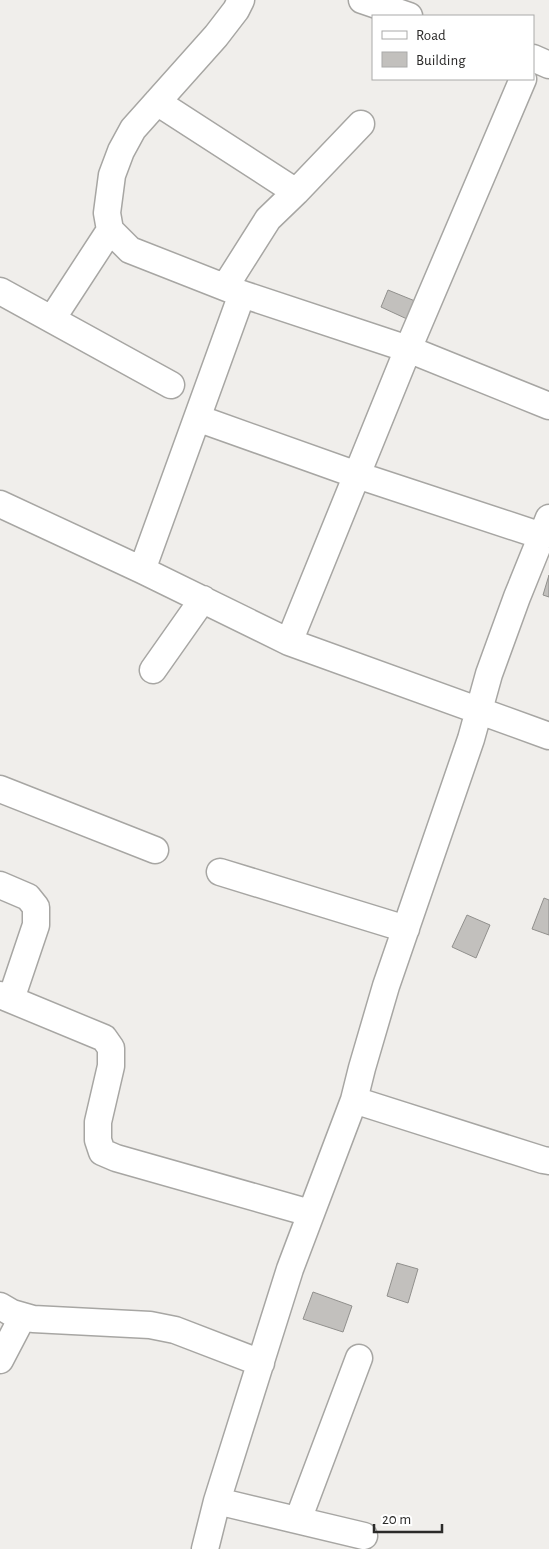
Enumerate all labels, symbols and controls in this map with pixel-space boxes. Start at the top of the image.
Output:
legend [372,15,534,80]
text: Road [416,28,446,43]
text: Building [416,53,466,68]
scale bar [374,1502,442,1534]
text: 20 m [382,1512,411,1527]

